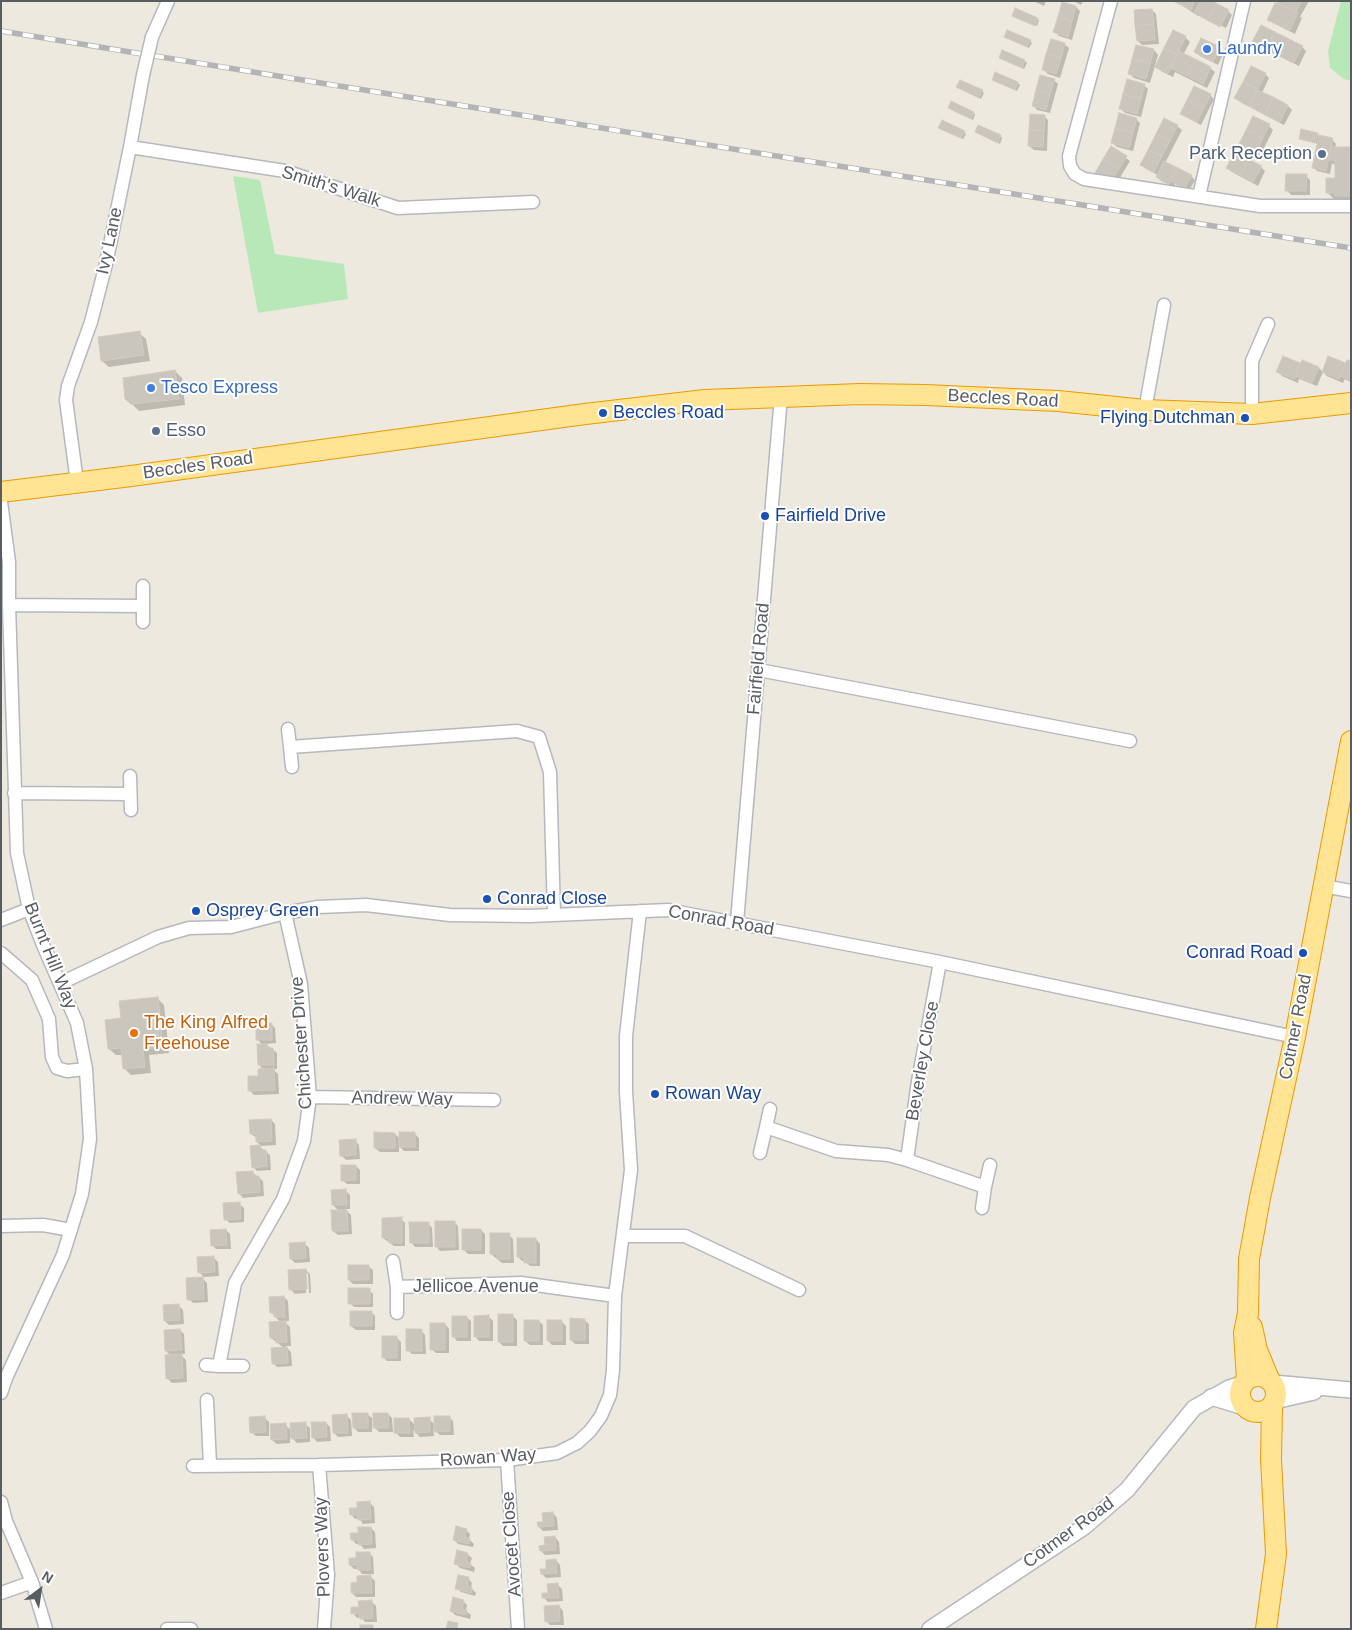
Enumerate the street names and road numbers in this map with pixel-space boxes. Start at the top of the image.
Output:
street label: Smith's Walk [279,162,383,212]
street label: Ivy Lane [92,205,128,277]
street label: Beccles Road [947,385,1059,413]
street label: Beccles Road [142,448,254,484]
street label: Fairfield Road [743,602,775,716]
street label: Burnt Hill Way [19,899,81,1013]
street label: Conrad Road [666,901,776,941]
street label: Cotmer Road [1275,972,1317,1082]
street label: Chichester Drive [287,976,317,1110]
street label: Beverley Close [902,1000,944,1122]
street label: Andrew Way [351,1087,453,1111]
street label: Jellicoe Avenue [413,1276,539,1298]
street label: Rowan Way [439,1444,537,1472]
street label: Avocet Close [498,1491,526,1597]
street label: Cotmer Road [1019,1493,1119,1573]
street label: Plovers Way [310,1496,336,1598]

